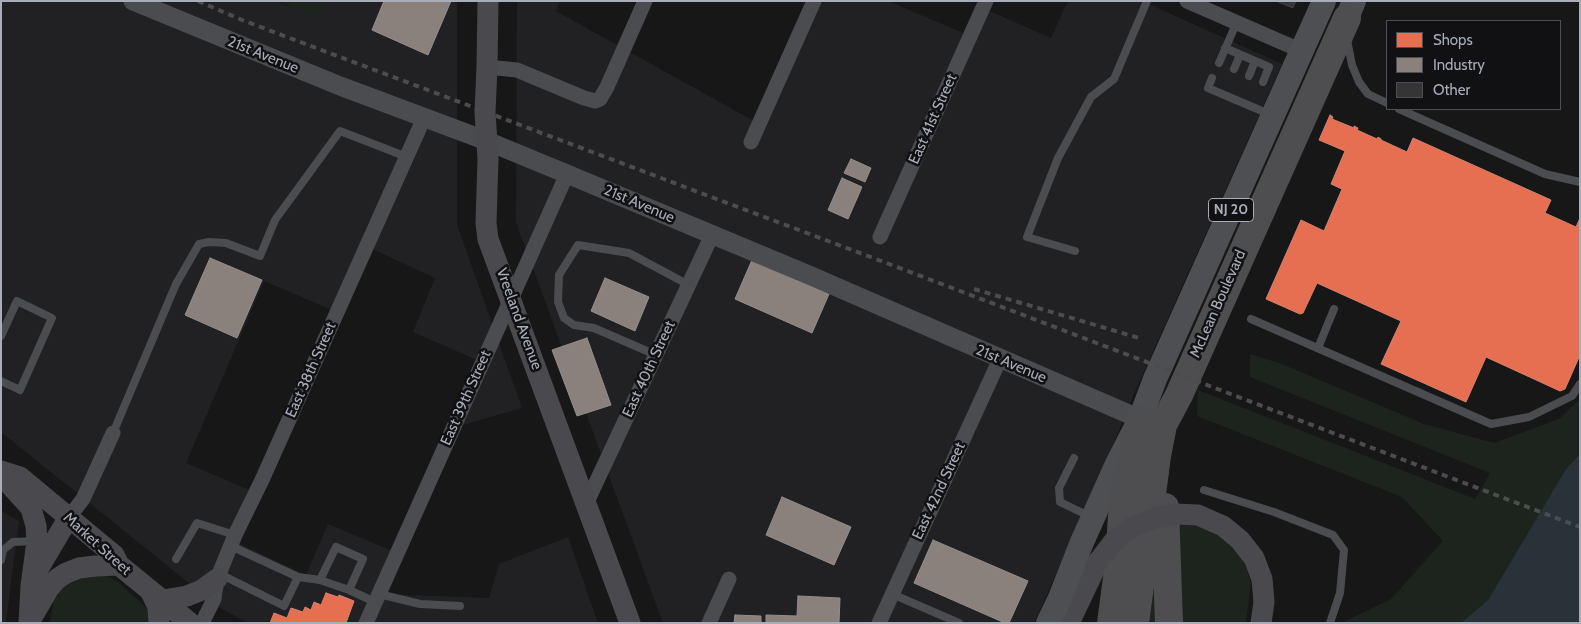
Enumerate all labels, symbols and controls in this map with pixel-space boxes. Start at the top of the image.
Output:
legend [1386,20,1561,110]
text: Shops [1433,31,1473,49]
street label: 21st Avenue [225,33,301,77]
text: Industry [1433,56,1485,74]
street label: East 41st Street [905,71,961,167]
text: Other [1433,81,1470,99]
street label: 21st Avenue [601,181,677,227]
road number: NJ 20 [1208,198,1254,222]
street label: McLean Boulevard [1186,247,1250,361]
street label: Vreeland Avenue [492,266,546,372]
street label: East 40th Street [619,318,679,420]
street label: East 38th Street [282,320,340,420]
street label: 21st Avenue [973,341,1049,387]
street label: East 39th Street [437,348,495,448]
street label: East 42nd Street [909,439,969,543]
street label: Market Street [59,509,135,579]

